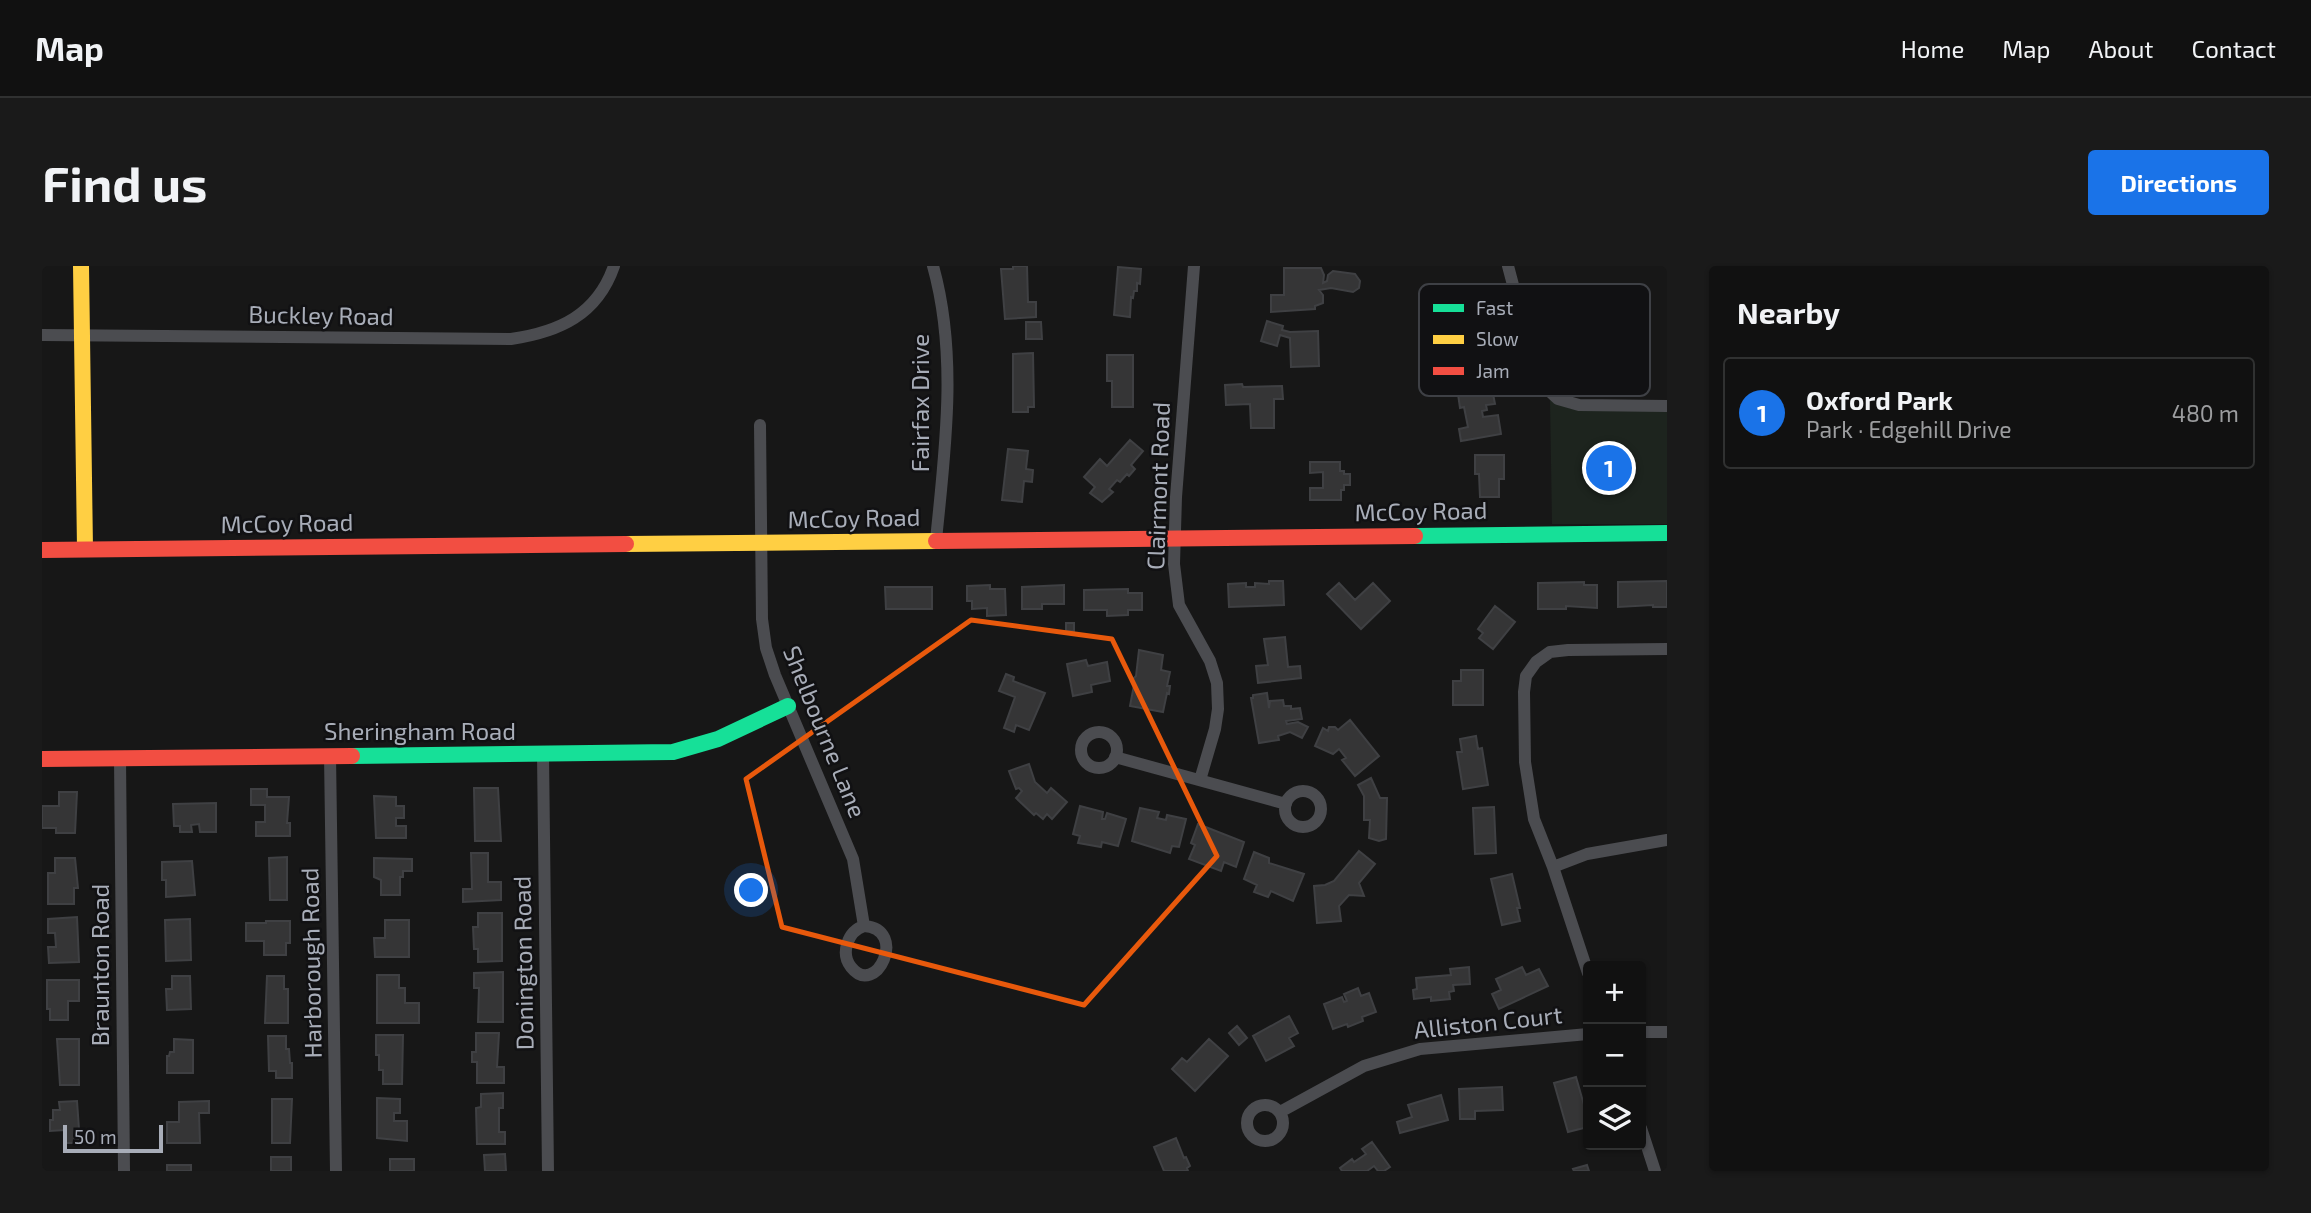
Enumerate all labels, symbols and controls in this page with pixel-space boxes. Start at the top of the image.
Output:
text: Map [35,28,104,68]
text: Home [1901,34,1964,63]
text: Map [2002,34,2050,63]
text: About [2088,34,2154,63]
text: Contact [2192,34,2276,63]
button: Directions [2088,150,2269,215]
text: Find us [42,153,207,212]
legend [1419,284,1650,396]
text: Nearby [1737,294,1840,330]
text: Fast [1476,296,1513,319]
street label: Buckley Road [248,299,394,330]
text: Slow [1476,327,1519,350]
street label: Fairfax Drive [905,334,934,472]
text: Jam [1476,359,1510,382]
text: Oxford Park [1806,384,1953,415]
text: 1 [1757,399,1767,427]
text: 480 m [2172,399,2239,427]
street label: Clairmont Road [1140,402,1175,570]
text: Park · Edgehill Drive [1806,415,2012,443]
pin: 1 [1586,442,1632,494]
street label: McCoy Road [1354,495,1488,526]
street label: McCoy Road [787,502,921,533]
street label: McCoy Road [220,507,354,538]
street label: Shelbourne Lane [778,641,873,822]
street label: Sheringham Road [324,716,516,745]
street label: Harborough Road [294,867,327,1059]
your location [734,873,768,907]
street label: Donington Road [506,876,539,1050]
street label: Braunton Road [85,884,114,1046]
map controls [1583,961,1646,1150]
button: + [1583,961,1646,1024]
street label: Alliston Court [1412,999,1564,1044]
button: − [1583,1024,1646,1087]
button: layers [1583,1087,1646,1150]
scale bar [63,1122,163,1154]
text: 50 m [74,1125,117,1148]

